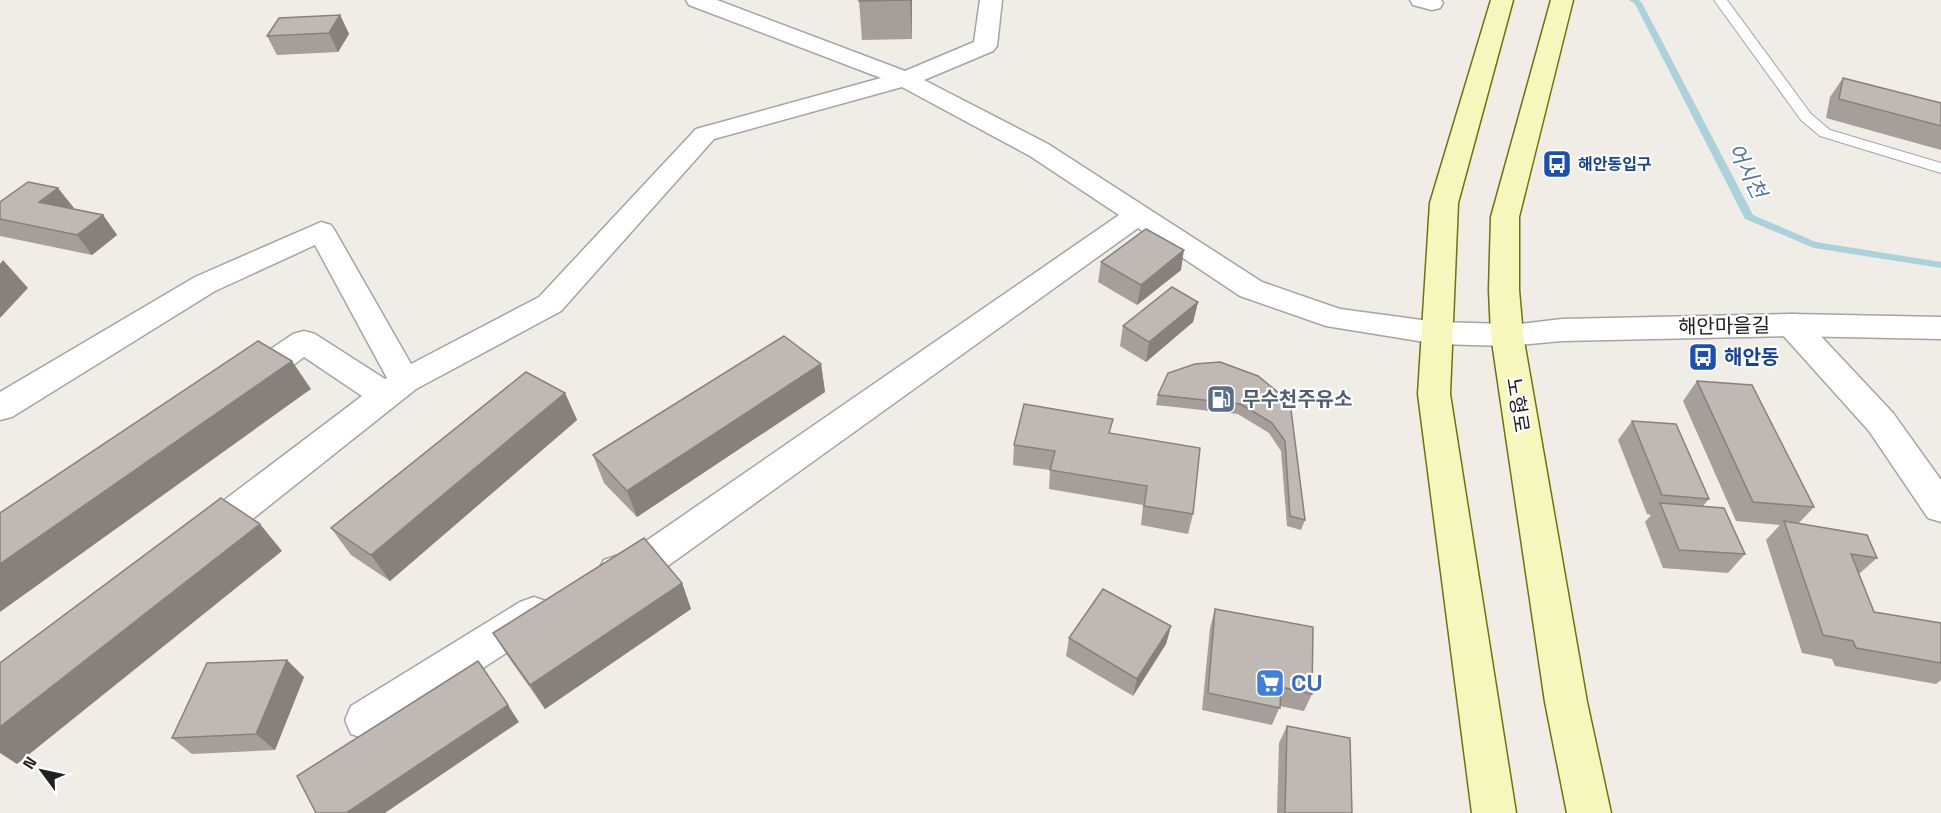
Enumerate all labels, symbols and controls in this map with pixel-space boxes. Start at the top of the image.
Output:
water label: 어시천 [1722,139,1774,205]
bus stop icon: 해안동입구 [1541,148,1573,180]
place label: 해안동입구 [1578,154,1652,175]
street label: 해안마을길 [1678,312,1770,340]
bus stop icon: 해안동 [1687,341,1719,373]
place label: 해안동 [1724,344,1779,370]
street label: 노형로 [1501,376,1535,434]
fuel station icon: 무수천주유소 [1205,383,1237,415]
place label: 무수천주유소 [1242,386,1352,412]
supermarket icon: CU [1254,667,1286,699]
place label: CU [1291,667,1323,698]
north arrow [12,741,72,801]
text: N [18,753,42,773]

